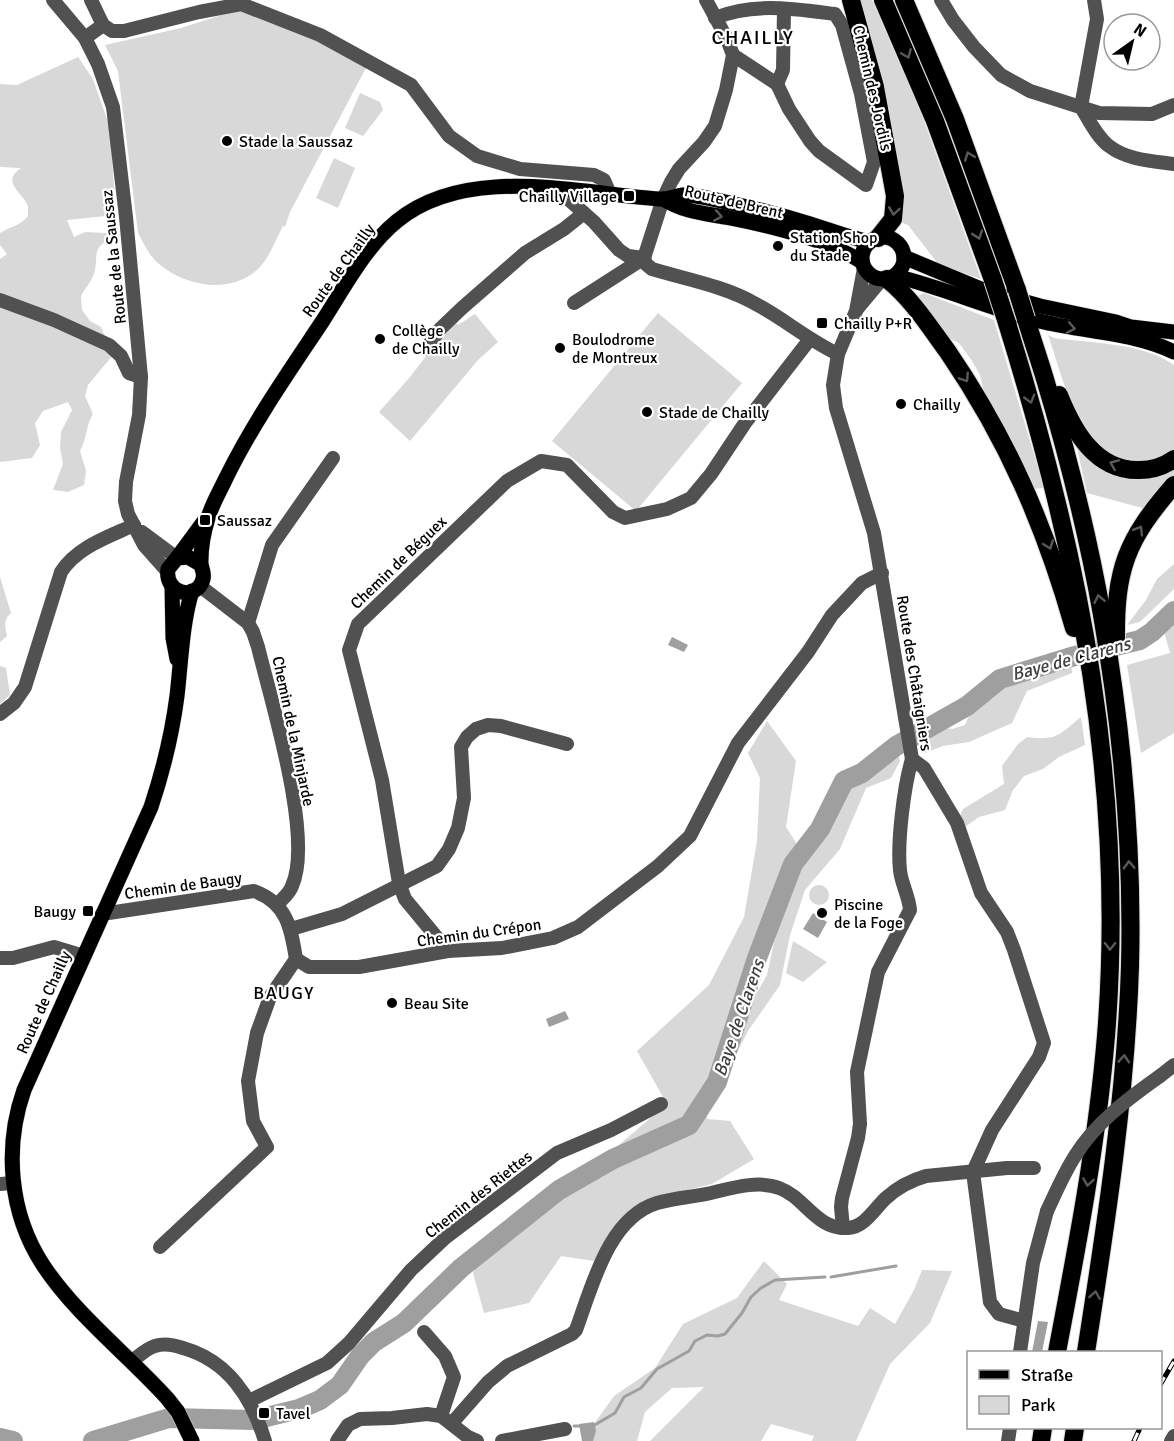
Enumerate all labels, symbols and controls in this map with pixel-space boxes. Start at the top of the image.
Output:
north arrow [1102,12,1162,72]
text: N [1130,19,1150,42]
street label: Chemin des Jordils [848,23,896,153]
district label: CHAILLY [712,25,794,50]
one-way arrow [900,47,912,58]
place label: Stade la Saussaz [239,132,353,152]
marker: Stade la Saussaz [220,134,234,148]
one-way arrow [964,151,976,162]
street label: Route de Brent [682,181,786,223]
place label: Chailly Village [519,187,617,207]
street label: Route de la Saussaz [97,189,131,325]
marker: Chailly Village [622,189,636,203]
one-way arrow [888,206,901,215]
one-way arrow [713,209,723,222]
street label: Route de Chailly [298,219,380,321]
place label: Station Shop du Stade [790,228,877,266]
one-way arrow [970,229,983,240]
marker: Station Shop du Stade [771,239,785,253]
place label: Chailly P+R [834,314,913,334]
marker: Chailly P+R [815,316,829,330]
one-way arrow [1066,320,1076,333]
place label: Collège de Chailly [392,321,460,359]
place label: Boulodrome de Montreux [572,330,658,368]
marker: Collège de Chailly [373,332,387,346]
marker: Boulodrome de Montreux [553,341,567,355]
one-way arrow [958,371,969,382]
one-way arrow [1023,394,1036,404]
place label: Chailly [913,395,961,415]
marker: Chailly [894,397,908,411]
place label: Stade de Chailly [659,403,769,423]
marker: Stade de Chailly [640,405,654,419]
one-way arrow [1109,459,1120,471]
place label: Saussaz [217,511,272,531]
street label: Chemin de Béguex [346,511,451,614]
marker: Saussaz [198,513,212,527]
one-way arrow [1132,526,1143,536]
one-way arrow [1041,539,1054,550]
street label: Route des Châtaigniers [892,594,936,752]
one-way arrow [1093,594,1106,604]
water label: Baye de Clarens [1009,632,1135,685]
street label: Chemin de la Minjarde [267,654,319,808]
one-way arrow [1123,860,1135,869]
street label: Chemin de Baugy [123,868,244,904]
place label: Piscine de la Foge [834,895,903,933]
place label: Baugy [34,902,77,922]
marker: Baugy [81,904,95,918]
marker: Piscine de la Foge [815,906,829,920]
street label: Chemin du Crépon [416,914,543,952]
one-way arrow [1104,942,1116,951]
street label: Route de Chailly [12,947,76,1057]
water label: Baye de Clarens [709,955,770,1079]
district label: BAUGY [253,982,315,1004]
place label: Beau Site [404,994,469,1014]
marker: Beau Site [385,996,399,1010]
one-way arrow [1117,1055,1130,1064]
street label: Chemin des Riettes [421,1147,536,1243]
one-way arrow [1082,1177,1095,1187]
one-way arrow [1088,1290,1101,1300]
legend [967,1351,1162,1429]
text: Straße [1021,1364,1073,1386]
text: Park [1021,1394,1056,1416]
place label: Tavel [276,1404,311,1424]
marker: Tavel [257,1406,271,1420]

